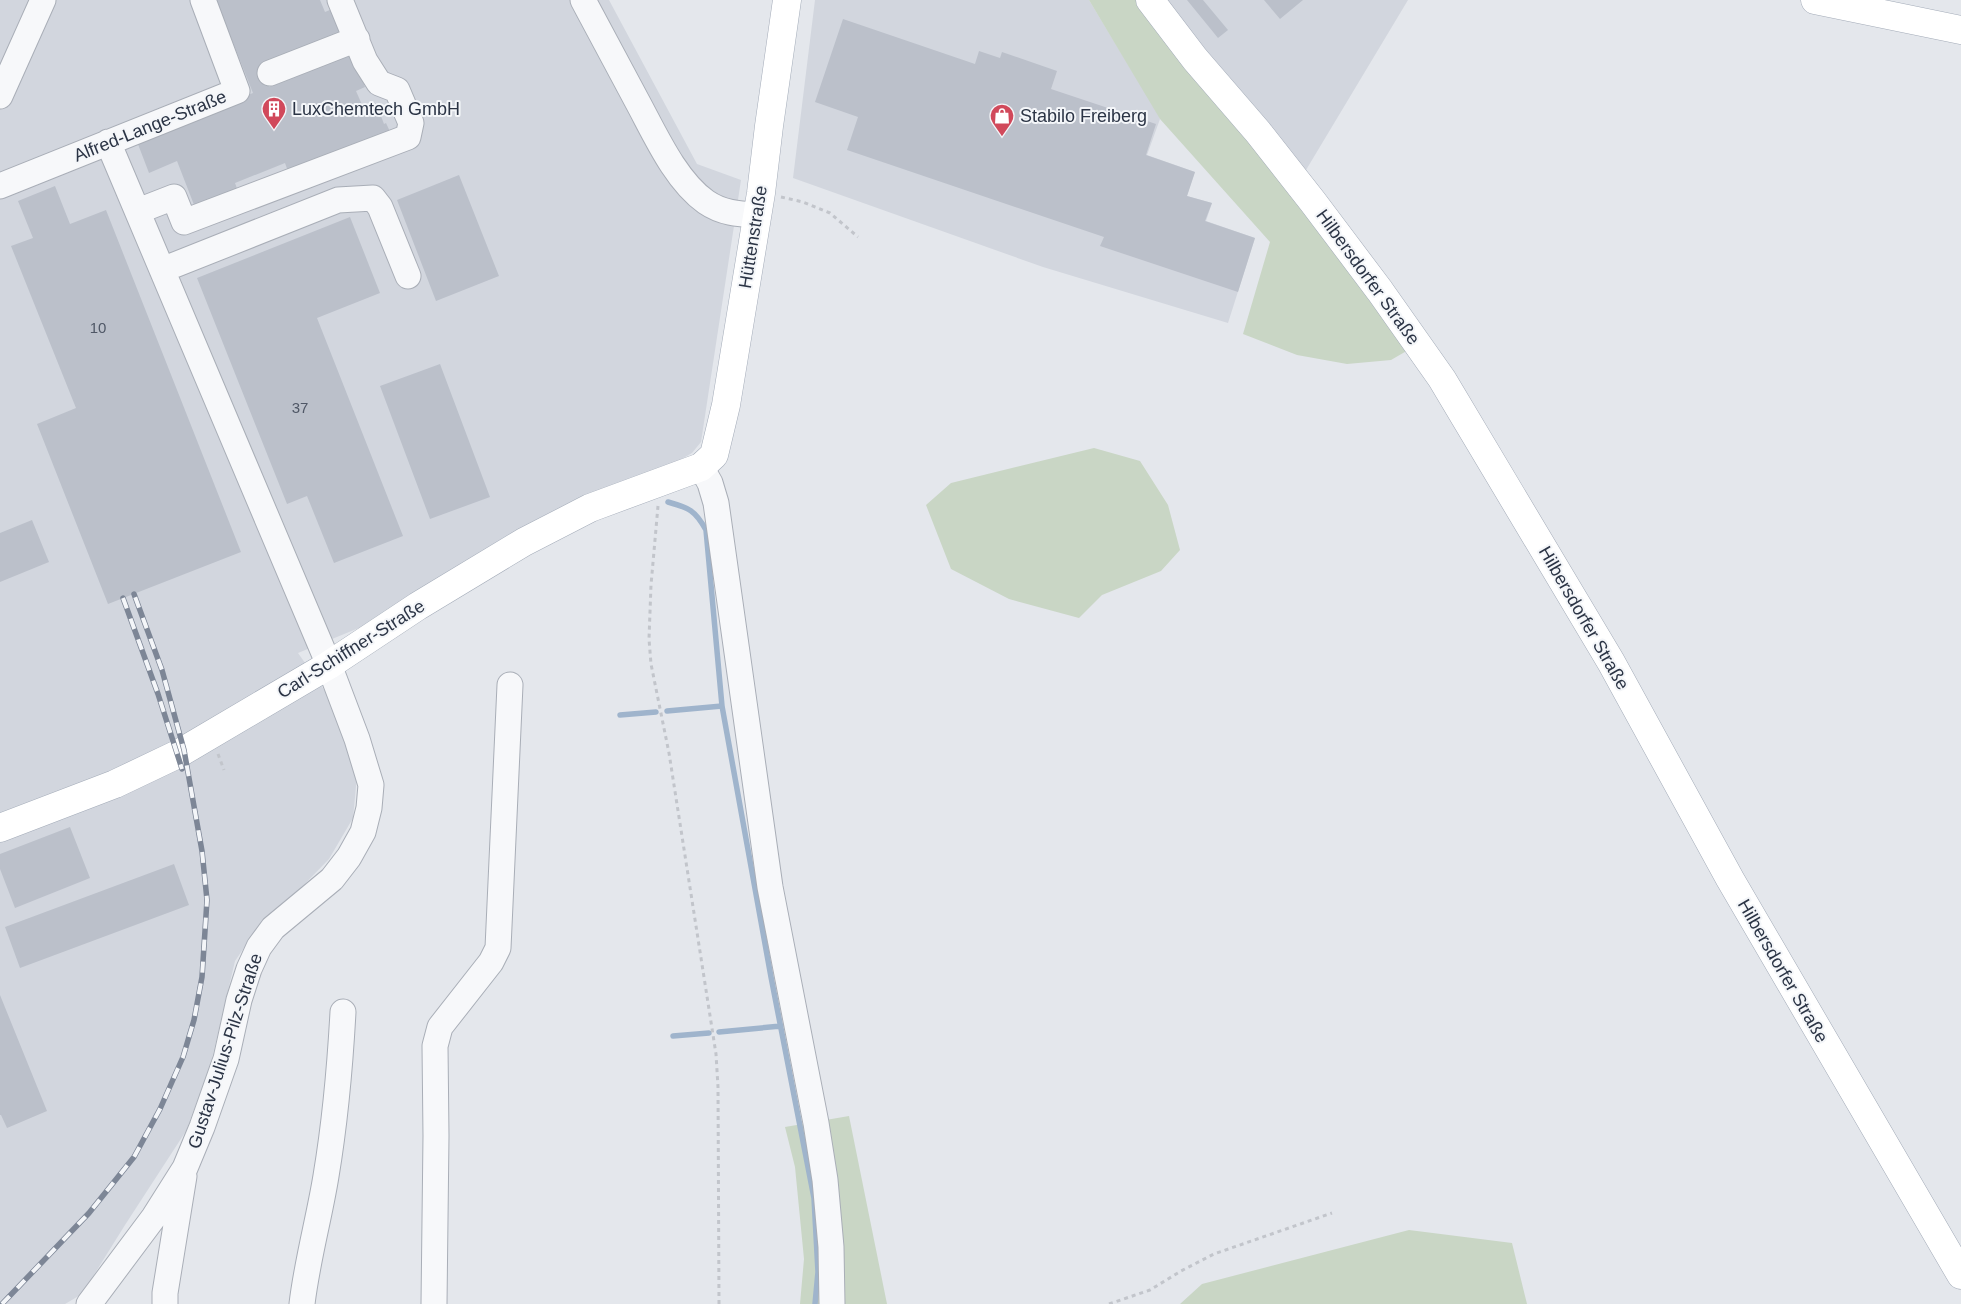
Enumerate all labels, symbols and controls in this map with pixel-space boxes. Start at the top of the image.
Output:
street label: Alfred-Lange-Straße [71,86,229,166]
building icon: LuxChemtech GmbH [261,96,287,130]
place label: LuxChemtech GmbH [292,99,460,119]
shop icon: Stabilo Freiberg [989,103,1015,137]
place label: Stabilo Freiberg [1020,106,1147,126]
street label: Hüttenstraße [735,184,771,290]
street label: Hilbersdorfer Straße [1312,206,1424,348]
house number: 10 [90,319,106,336]
house number: 37 [292,399,308,416]
street label: Hilbersdorfer Straße [1535,543,1633,693]
street label: Carl-Schiffner-Straße [274,596,428,702]
street label: Hilbersdorfer Straße [1734,896,1832,1046]
street label: Gustav-Julius-Pilz-Straße [184,951,266,1151]

